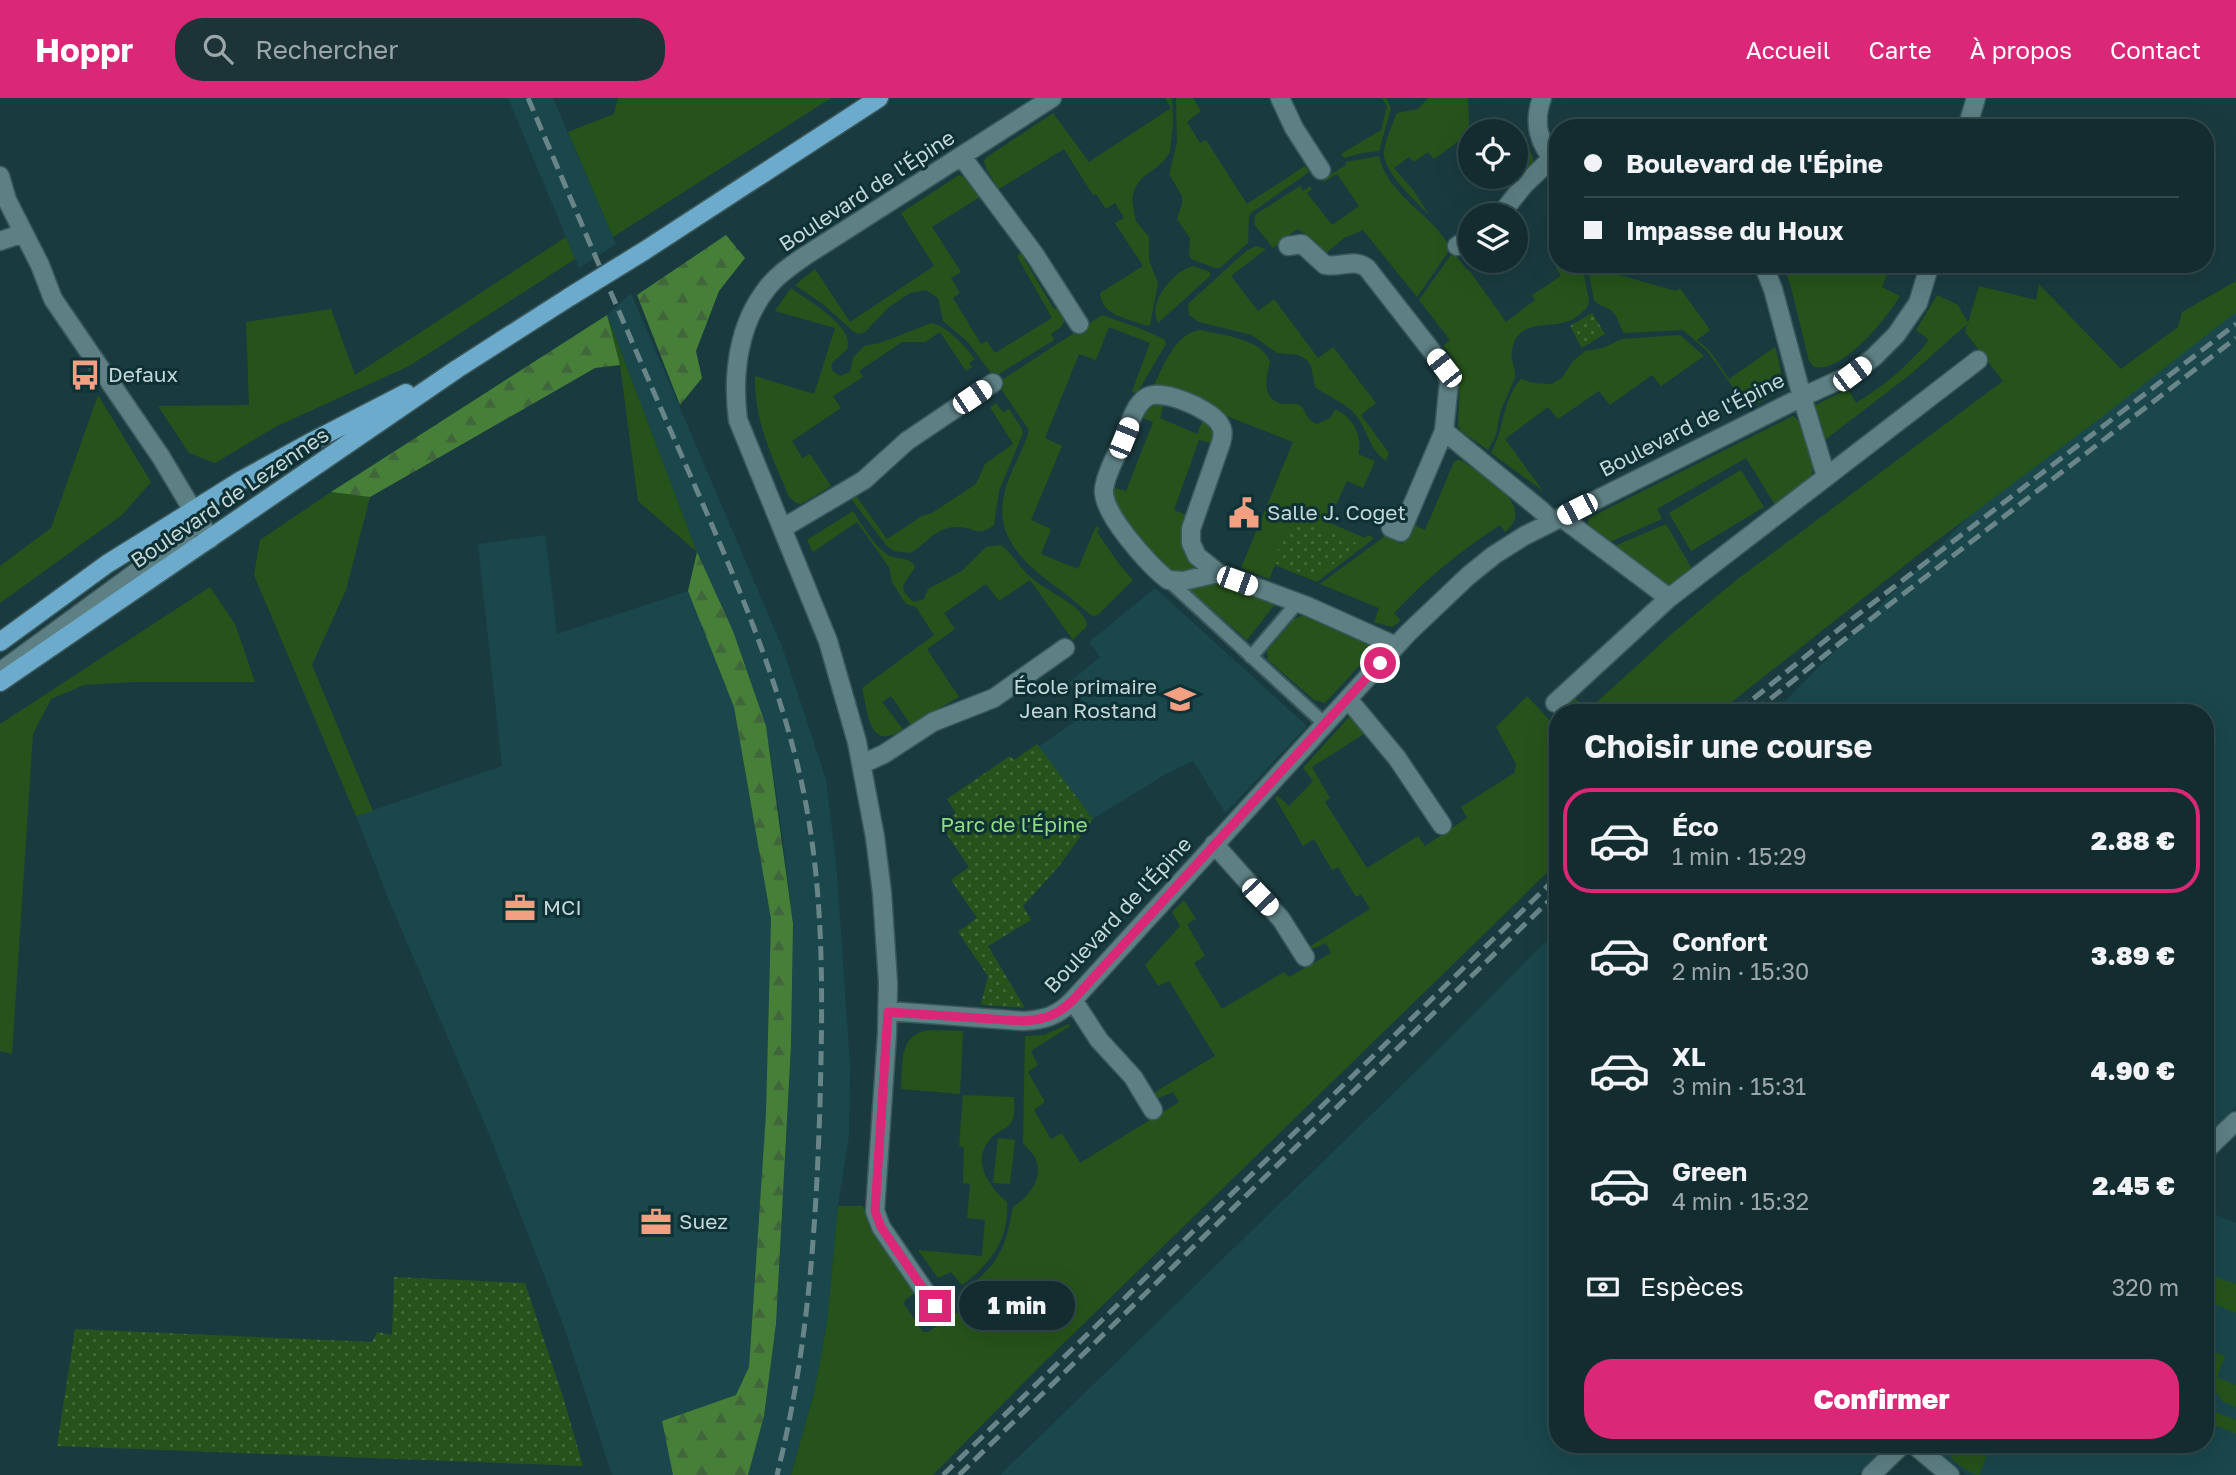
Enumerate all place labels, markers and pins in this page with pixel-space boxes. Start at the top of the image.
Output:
bus stop icon: Defaux [68,358,102,392]
place label: Defaux [108,361,178,387]
public building icon: Salle J. Coget [1227,496,1261,530]
place label: Salle J. Coget [1267,499,1406,525]
place label: École primaire Jean Rostand [1013,673,1157,723]
school or university icon: École primaire Jean Rostand [1163,682,1197,716]
office icon: MCI [503,891,537,925]
place label: MCI [543,894,582,920]
office icon: Suez [639,1205,673,1239]
place label: Suez [679,1208,728,1234]

